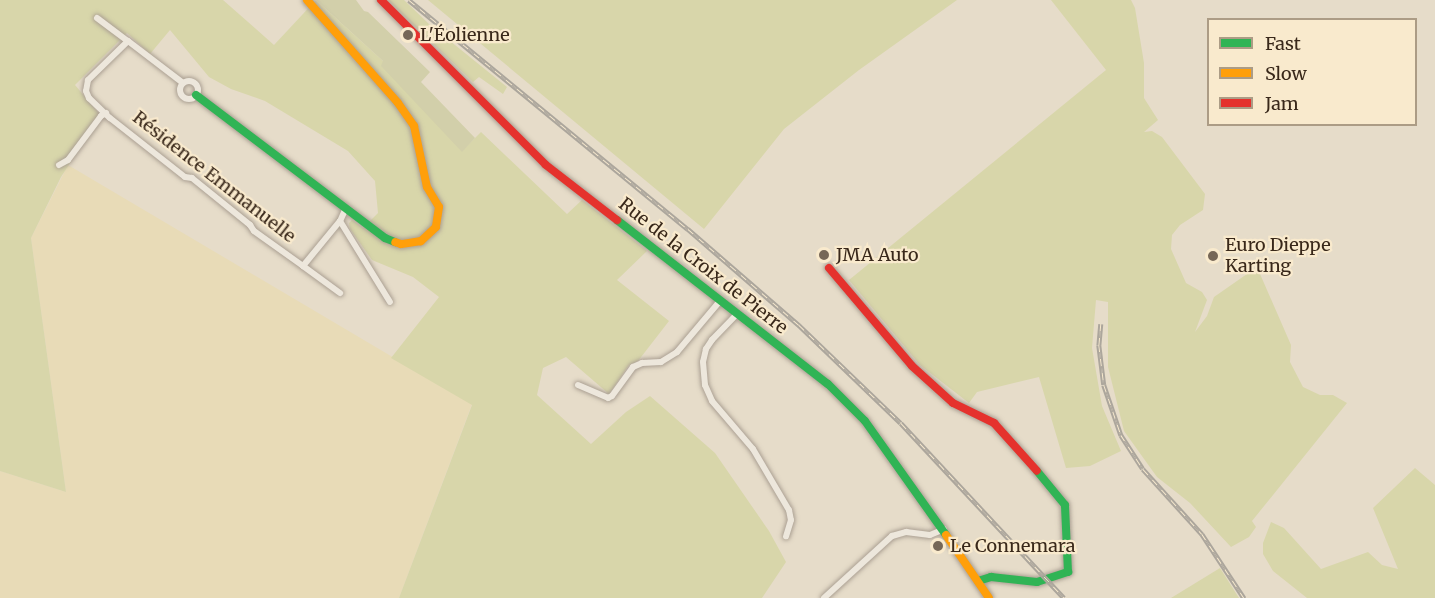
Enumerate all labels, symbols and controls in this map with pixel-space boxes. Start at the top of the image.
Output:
legend [1207,18,1417,126]
place label: L'Éolienne [420,24,510,46]
marker: L'Éolienne [401,28,415,42]
text: Fast [1265,32,1301,55]
text: Slow [1265,62,1307,85]
text: Jam [1265,92,1299,115]
street label: Résidence Emmanuelle [128,107,300,247]
street label: Rue de la Croix de Pierre [614,193,792,339]
place label: Euro Dieppe Karting [1225,235,1331,278]
place label: JMA Auto [836,244,918,266]
marker: JMA Auto [817,248,831,262]
marker: Euro Dieppe Karting [1206,249,1220,263]
place label: Le Connemara [950,535,1075,557]
marker: Le Connemara [931,539,945,553]

